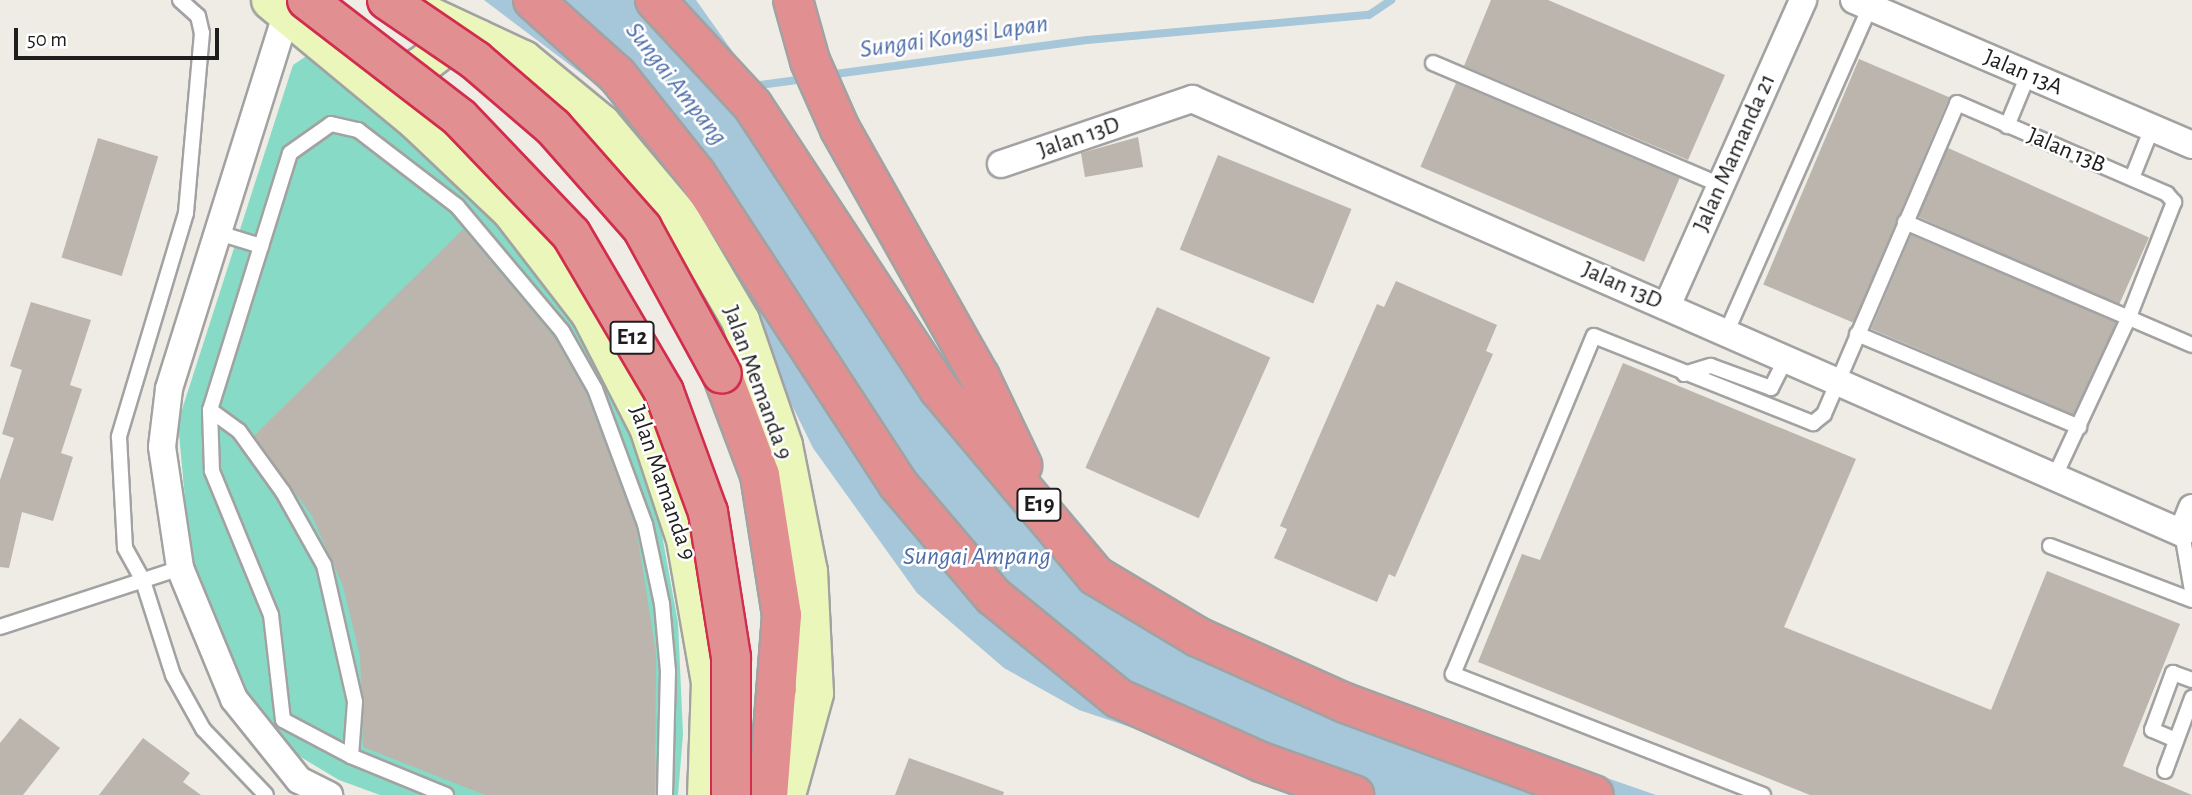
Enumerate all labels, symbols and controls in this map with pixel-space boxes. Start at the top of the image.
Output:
water label: Sungai Kongsi Lapan [858,8,1050,66]
scale bar [18,14,222,58]
water label: Sungai Ampang [618,16,734,152]
text: 50 m [27,29,67,50]
street label: Jalan 13A [1979,43,2067,103]
street label: Jalan Mamanda 21 [1687,70,1783,236]
street label: Jalan 13D [1034,111,1124,165]
street label: Jalan 13B [2023,122,2109,180]
street label: Jalan 13D [1577,256,1667,316]
street label: Jalan Memanda 9 [716,302,798,464]
road number: E12 [609,318,655,358]
street label: Jalan Mamanda 9 [622,402,702,564]
road number: E19 [1016,485,1062,524]
water label: Sungai Ampang [903,541,1051,573]

